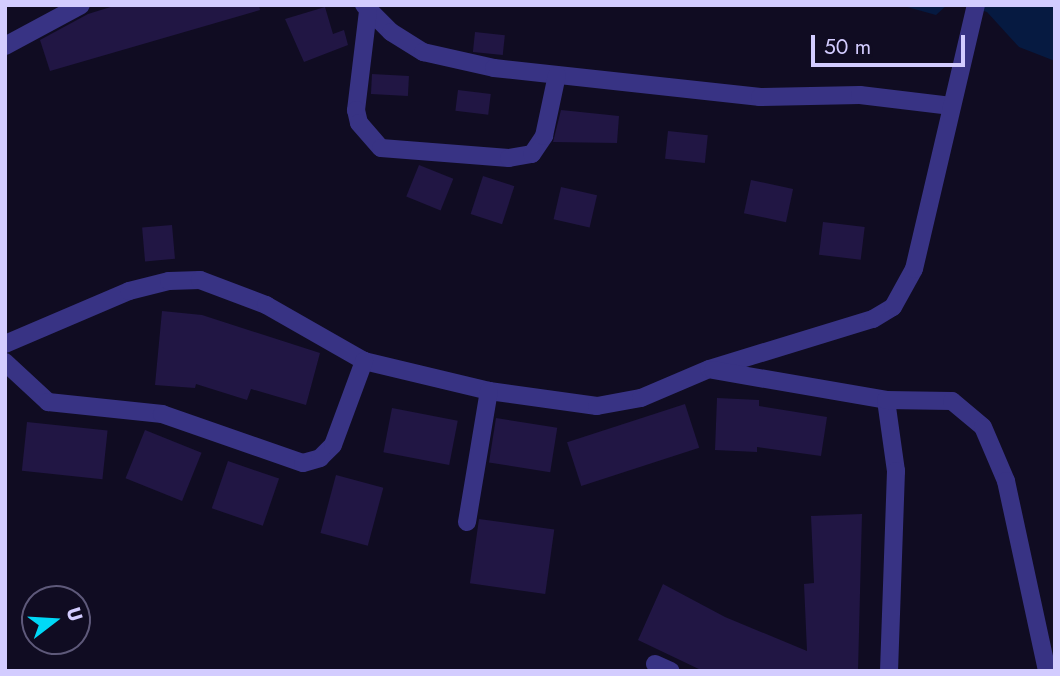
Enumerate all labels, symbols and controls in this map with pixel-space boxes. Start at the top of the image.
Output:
scale bar [815,21,969,65]
text: 50 m [824,32,871,62]
north arrow [21,585,91,655]
text: U [60,604,90,625]

